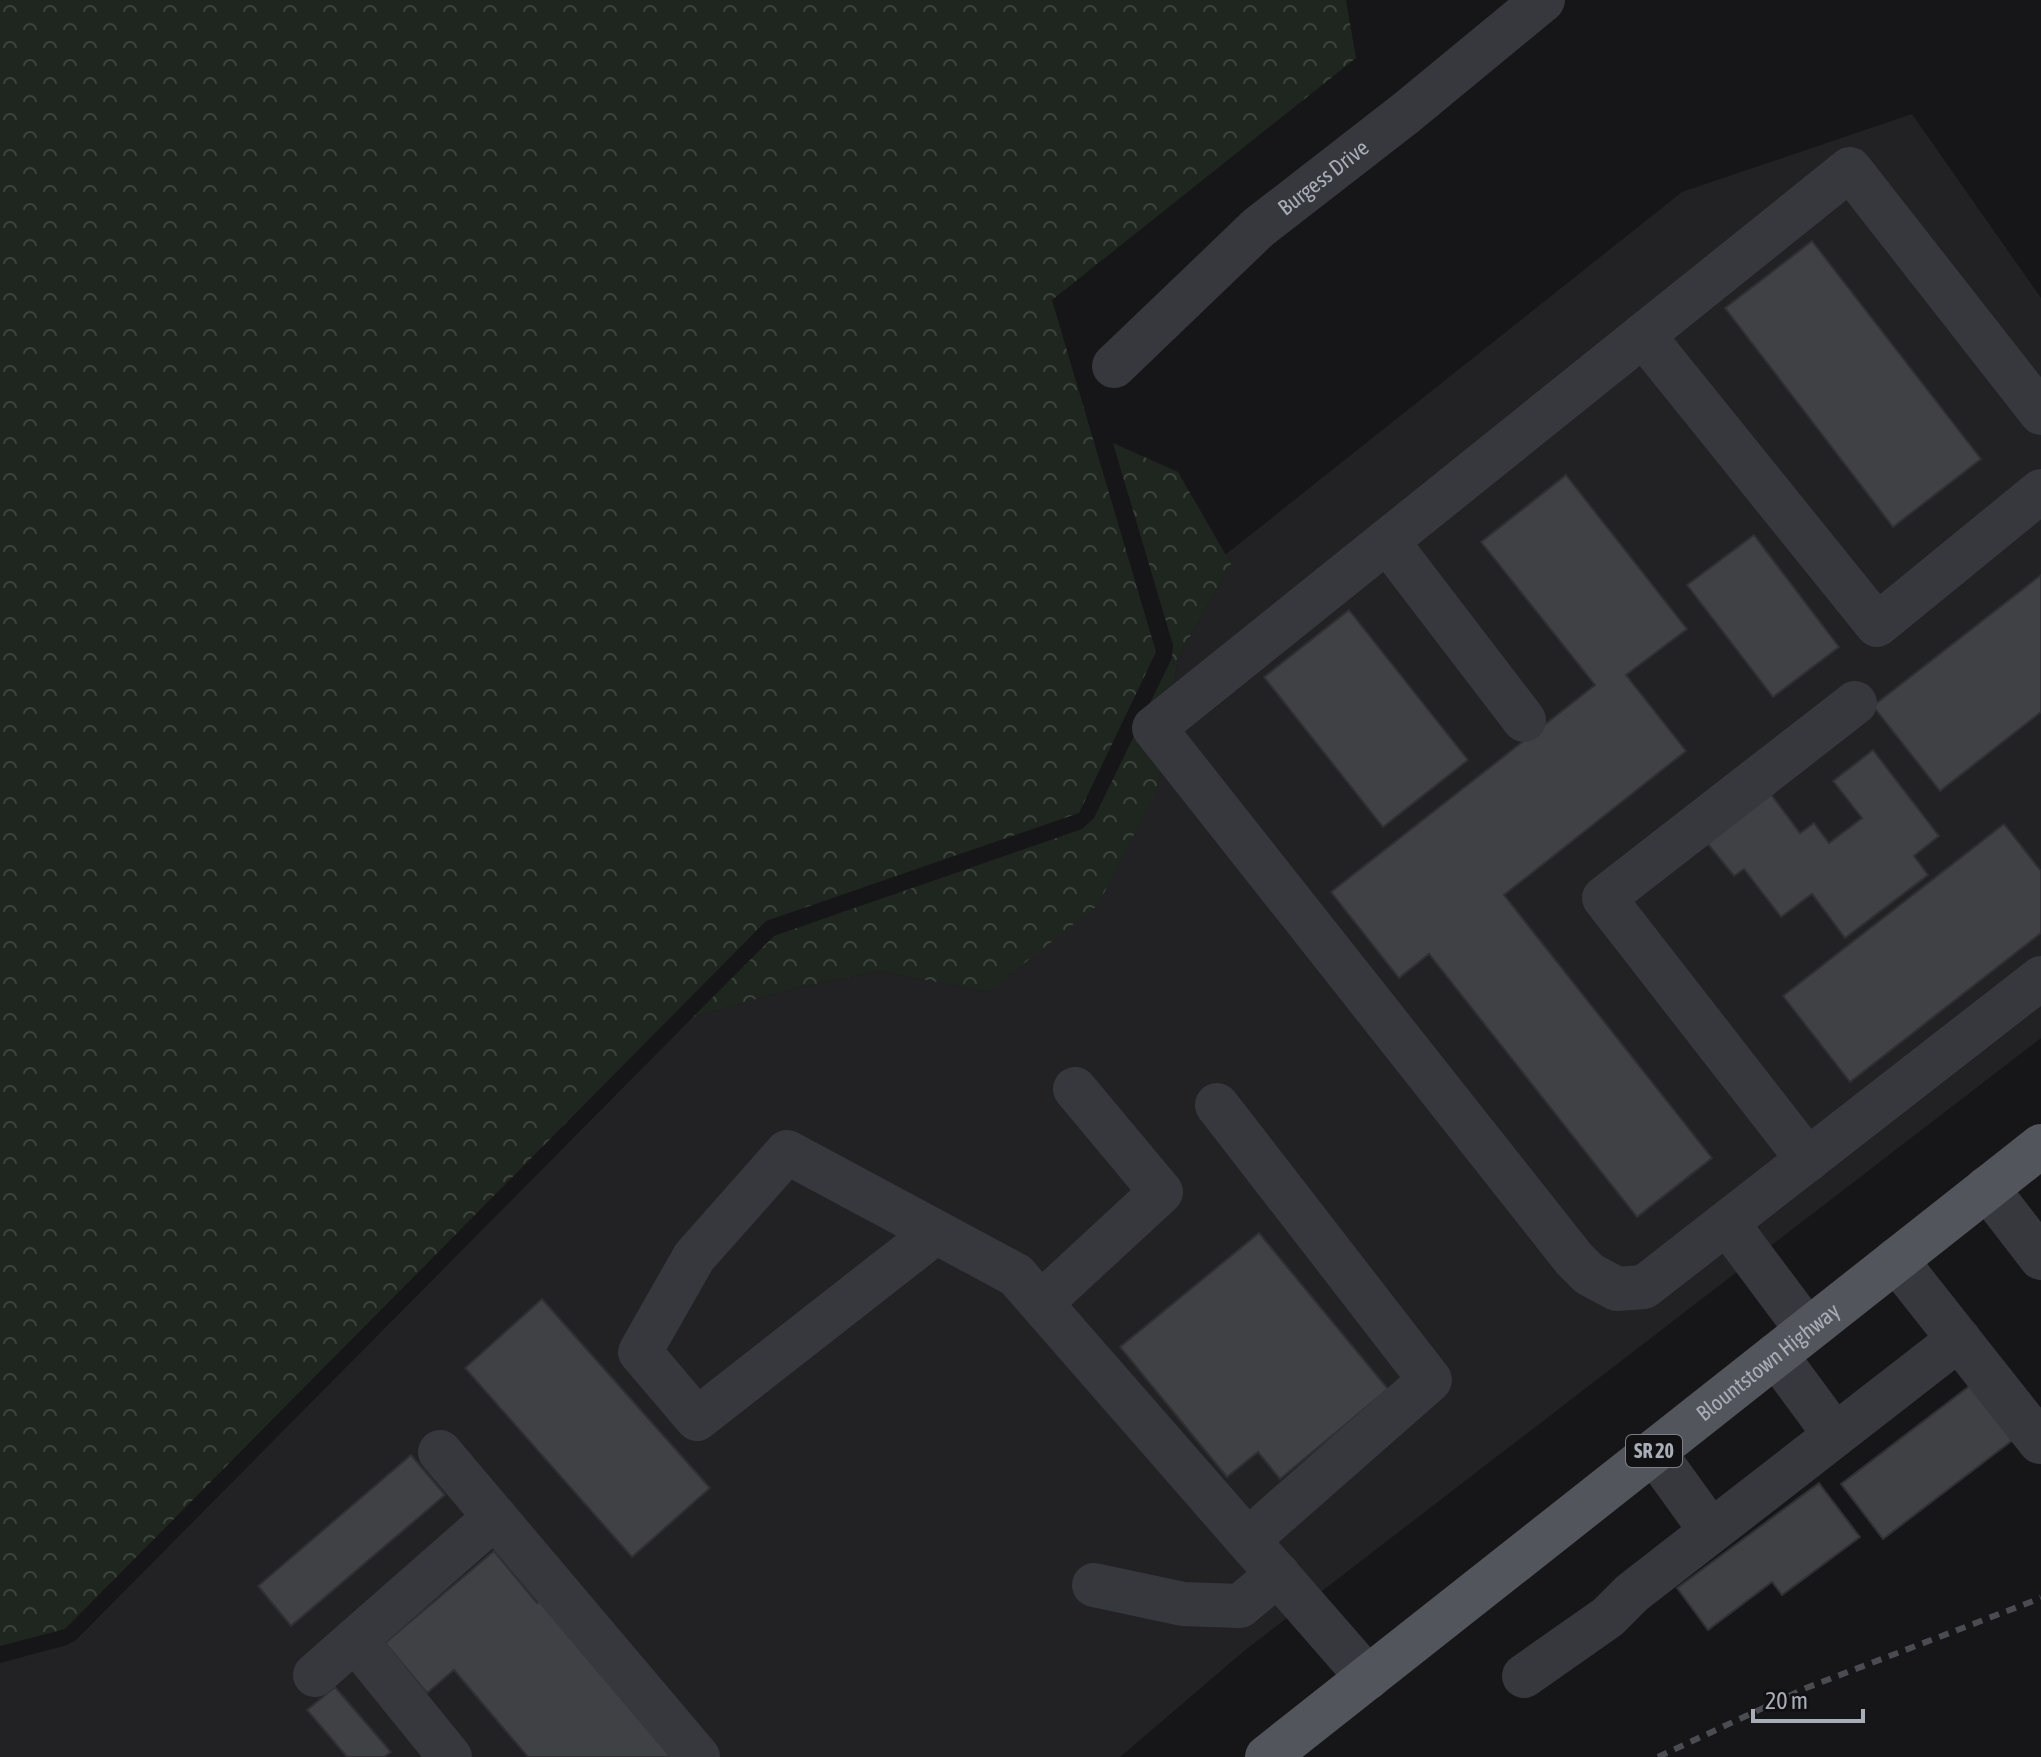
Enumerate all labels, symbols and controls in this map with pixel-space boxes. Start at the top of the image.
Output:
street label: Burgess Drive [1273,134,1373,220]
street label: Blountstown Highway [1691,1297,1845,1426]
road number: SR 20 [1626,1435,1682,1467]
scale bar [1753,1673,1863,1723]
text: 20 m [1765,1687,1808,1714]

